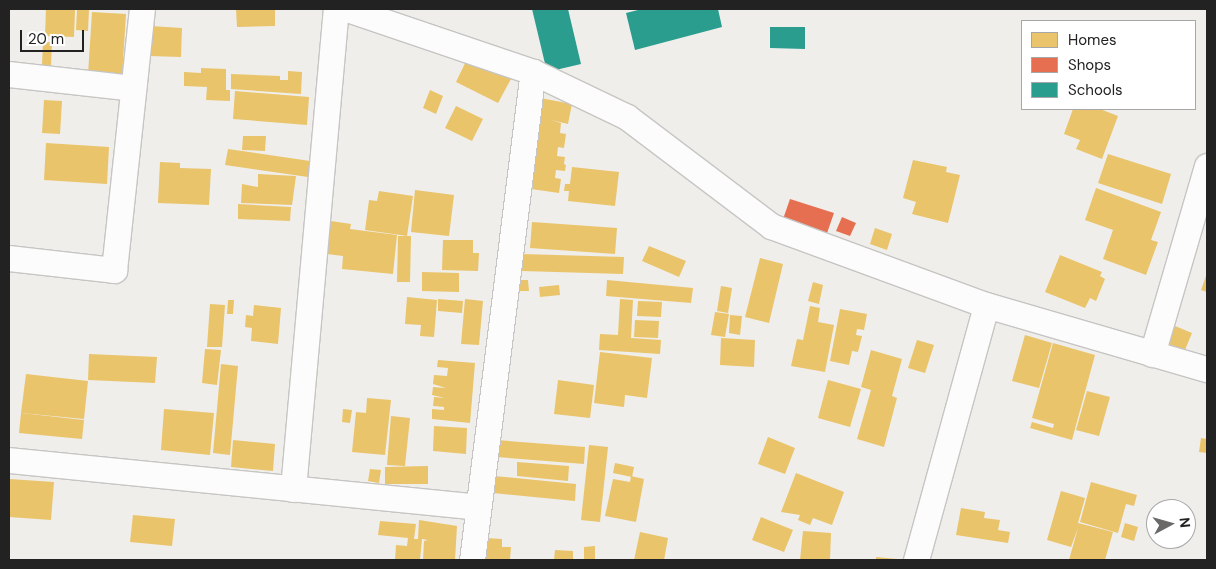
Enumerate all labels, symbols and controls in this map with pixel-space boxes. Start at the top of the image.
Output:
scale bar [22,20,86,52]
legend [1021,20,1196,110]
text: 20 m [28,29,64,49]
text: Homes [1068,30,1117,50]
text: Shops [1068,55,1111,75]
text: Schools [1068,80,1123,100]
north arrow [1146,499,1196,549]
text: N [1175,517,1194,529]

